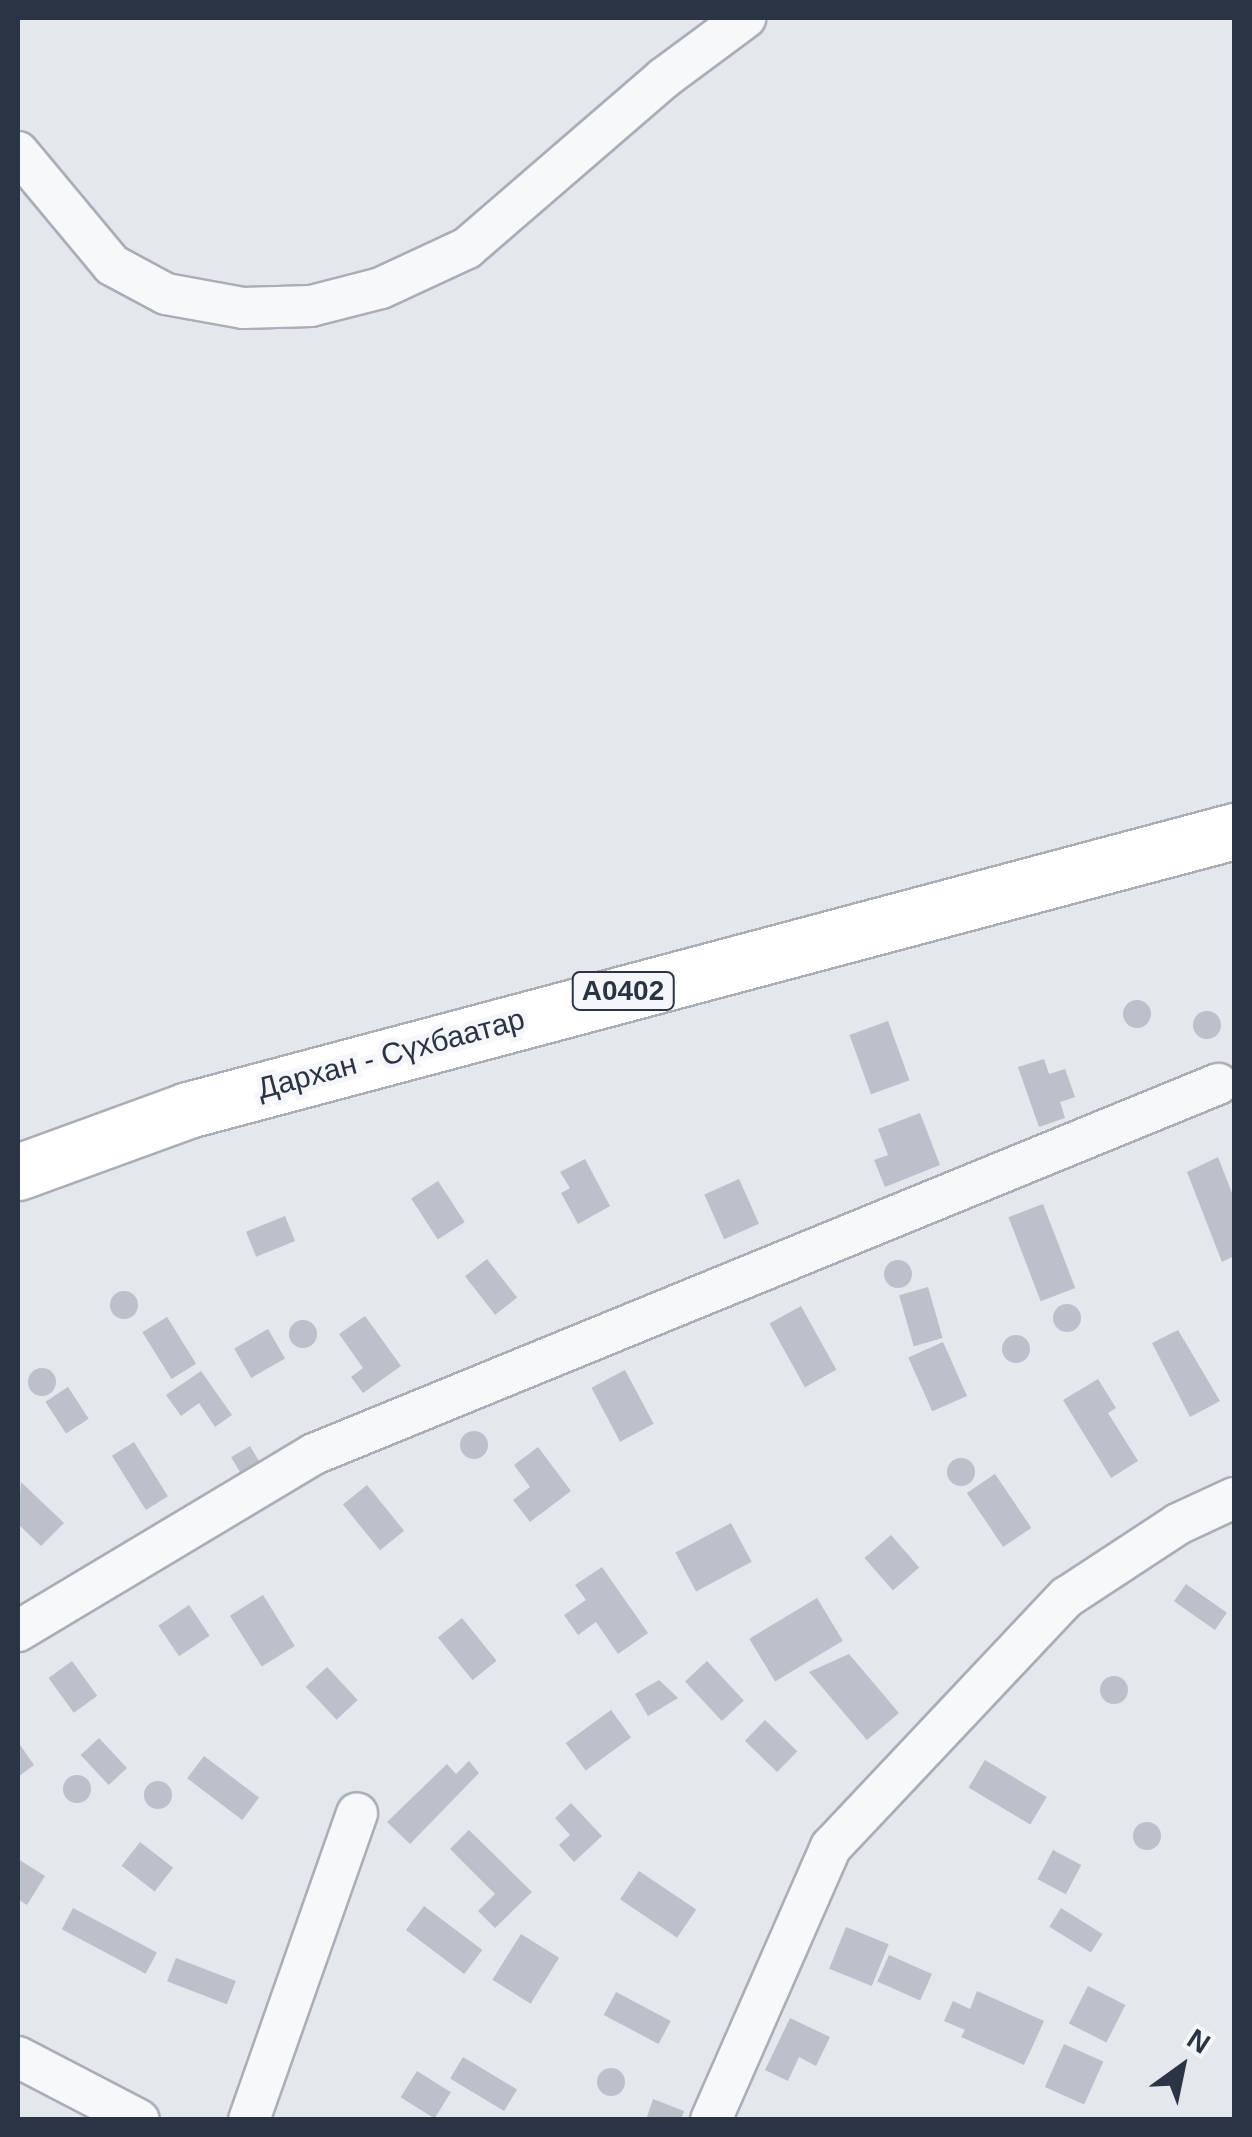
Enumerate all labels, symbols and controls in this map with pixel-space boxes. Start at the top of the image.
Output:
road number: A0402 [570,968,676,1014]
street label: Дархан - Сүхбаатар [253,1001,529,1107]
north arrow [1132,2017,1232,2117]
text: N [1182,2023,1216,2060]

